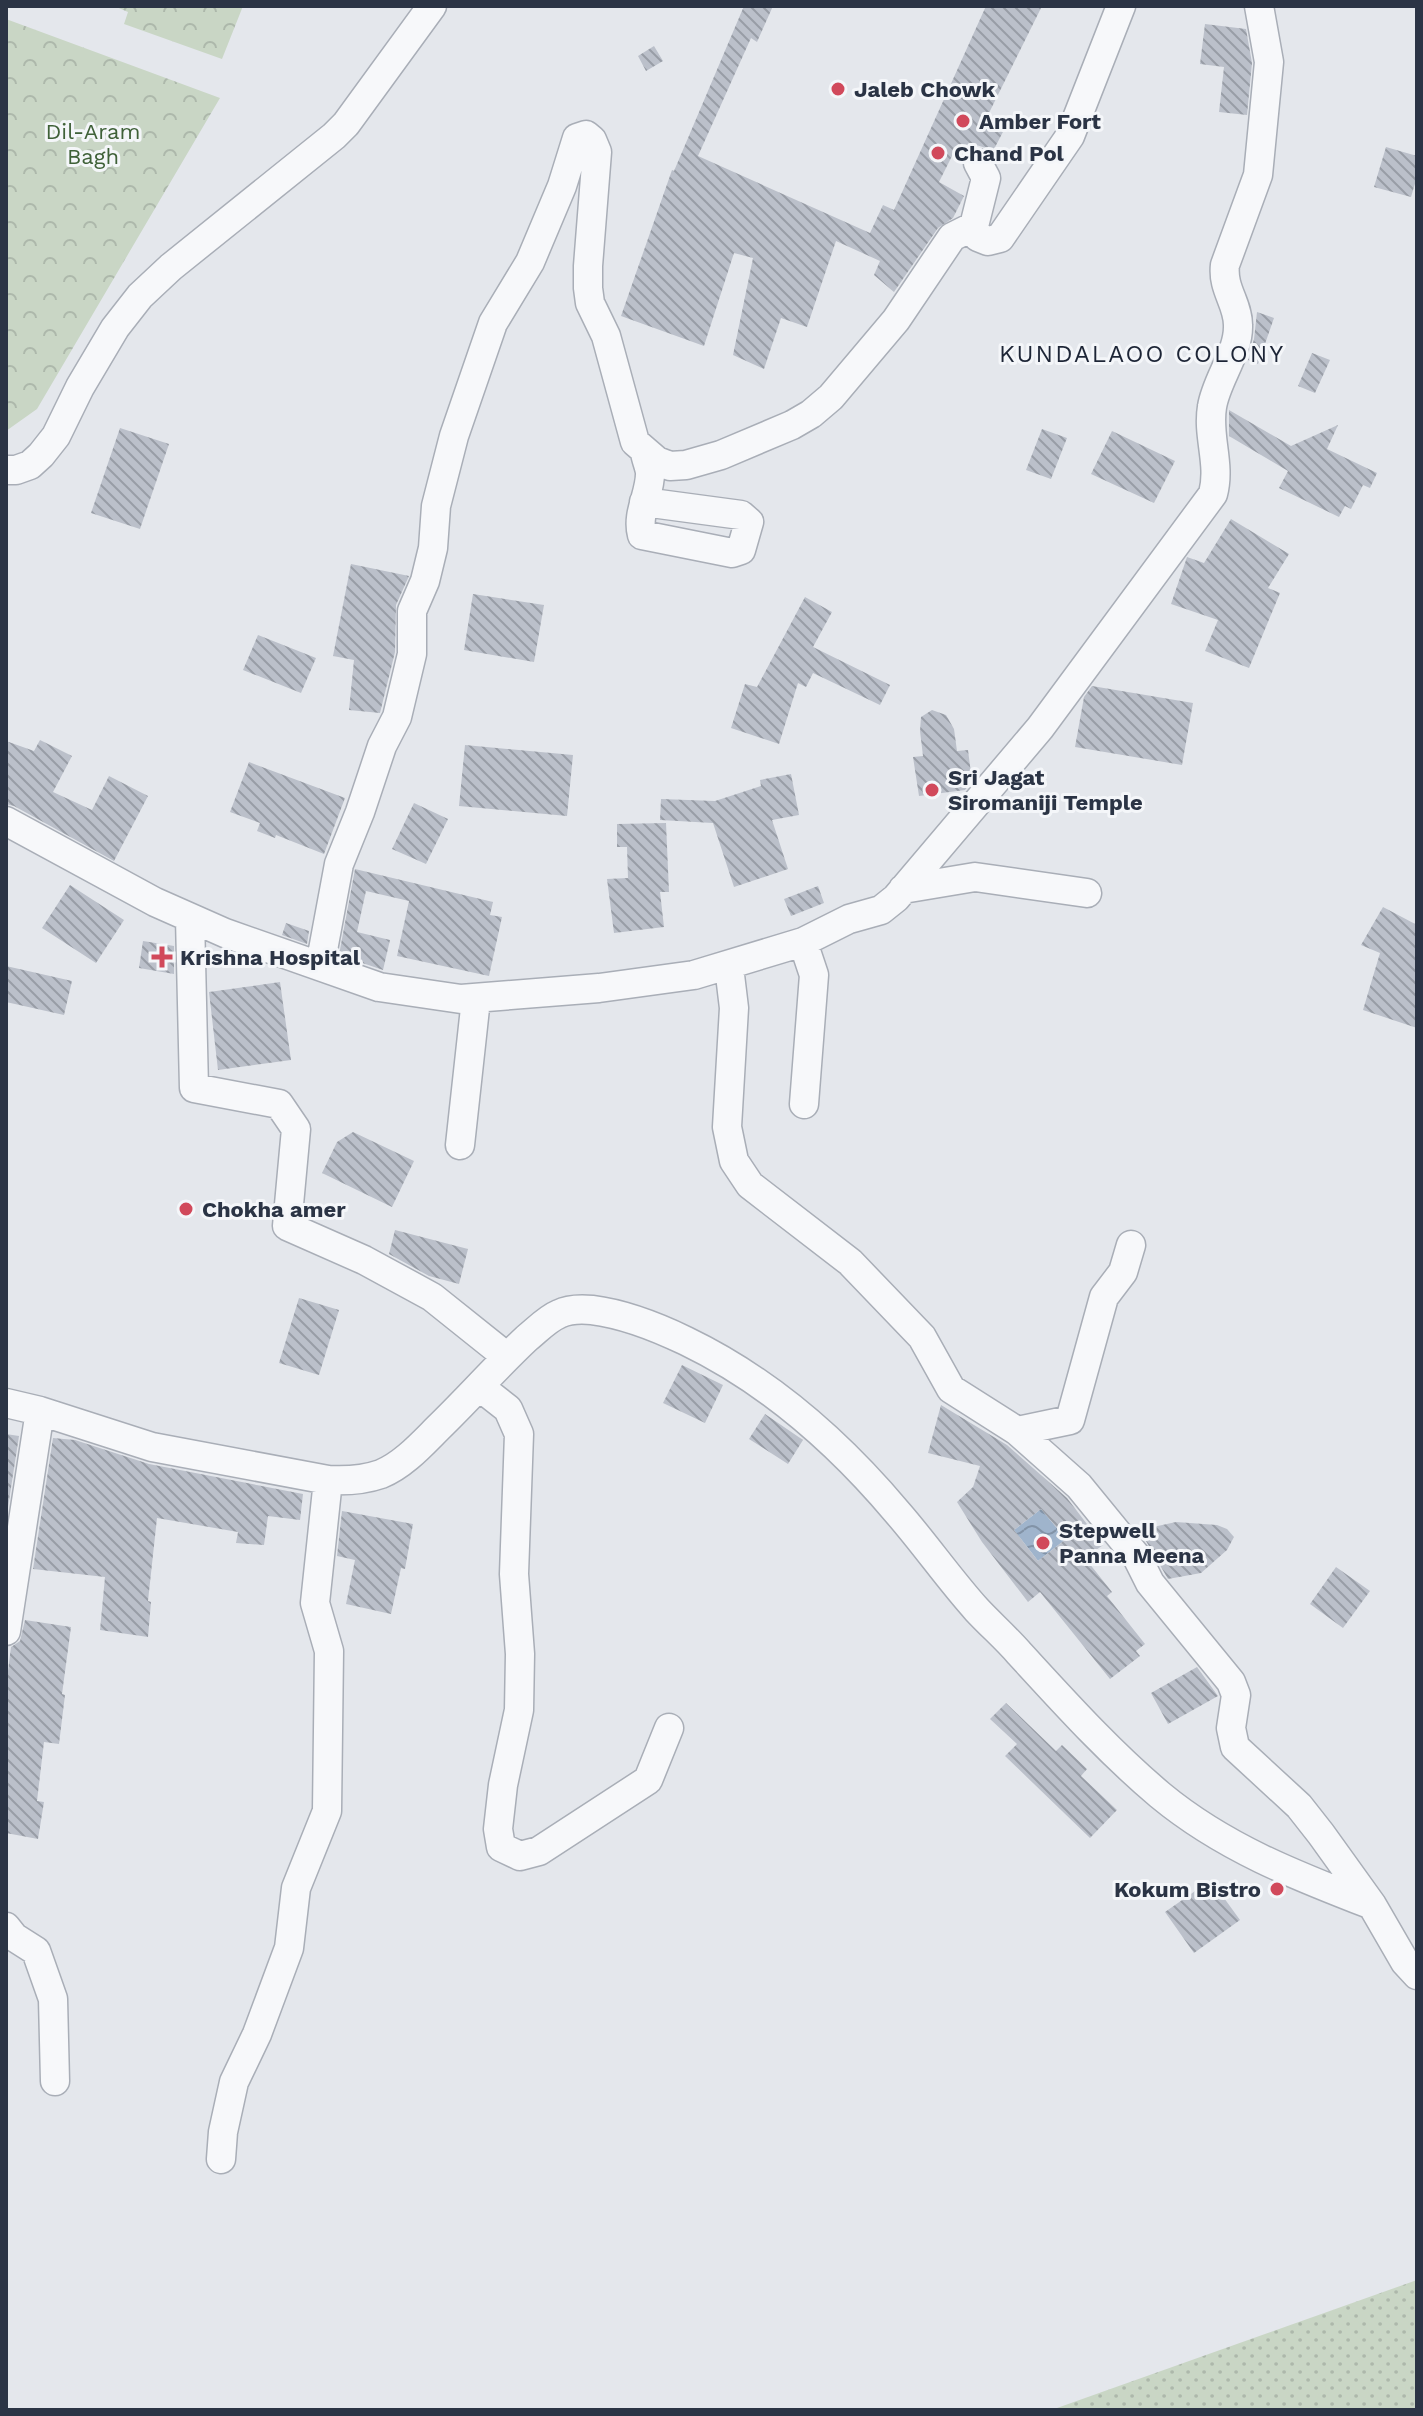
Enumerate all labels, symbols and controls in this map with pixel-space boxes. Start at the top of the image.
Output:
place label: Jaleb Chowk [854,77,996,102]
marker: Jaleb Chowk [829,80,847,98]
place label: Amber Fort [979,109,1101,134]
marker: Amber Fort [954,112,972,130]
park label: Dil-Aram Bagh [46,119,140,169]
place label: Chand Pol [954,141,1065,166]
marker: Chand Pol [929,144,947,162]
district label: KUNDALAOO COLONY [999,340,1285,368]
place label: Sri Jagat Siromaniji Temple [948,765,1143,815]
marker: Sri Jagat Siromaniji Temple [923,781,941,799]
place label: Krishna Hospital [180,945,361,970]
marker: Krishna Hospital [151,946,173,968]
place label: Chokha amer [202,1197,346,1222]
marker: Chokha amer [177,1200,195,1218]
place label: Stepwell Panna Meena [1059,1518,1205,1568]
marker: Stepwell Panna Meena [1034,1534,1052,1552]
place label: Kokum Bistro [1114,1877,1261,1902]
marker: Kokum Bistro [1268,1880,1286,1898]

